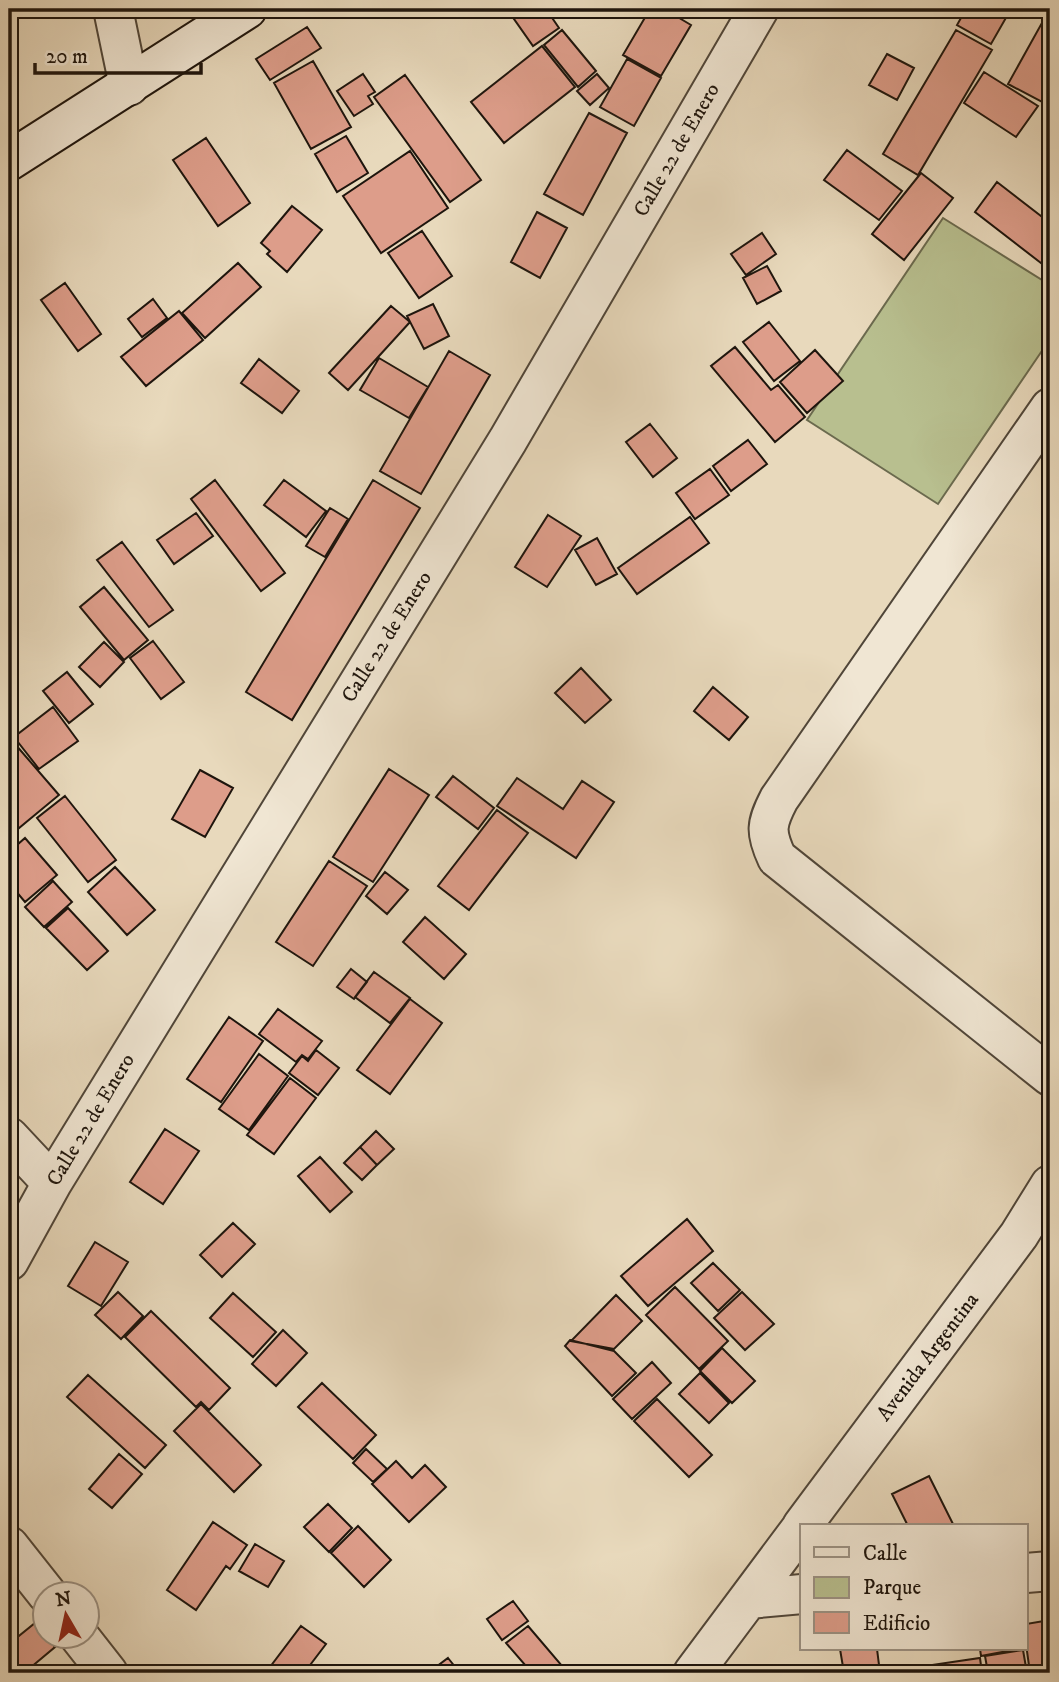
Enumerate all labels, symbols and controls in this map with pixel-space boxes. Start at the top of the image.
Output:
scale bar [35,32,201,76]
text: 20 m [46,44,88,70]
street label: Calle 22 de Enero [628,79,726,221]
street label: Calle 22 de Enero [336,567,438,707]
street label: Calle 22 de Enero [41,1049,141,1191]
street label: Avenida Argentina [871,1288,985,1426]
legend [800,1524,1028,1650]
text: Calle [863,1541,907,1567]
text: Parque [863,1575,921,1601]
north arrow [32,1580,102,1650]
text: N [54,1587,73,1612]
text: Edificio [863,1611,930,1637]

